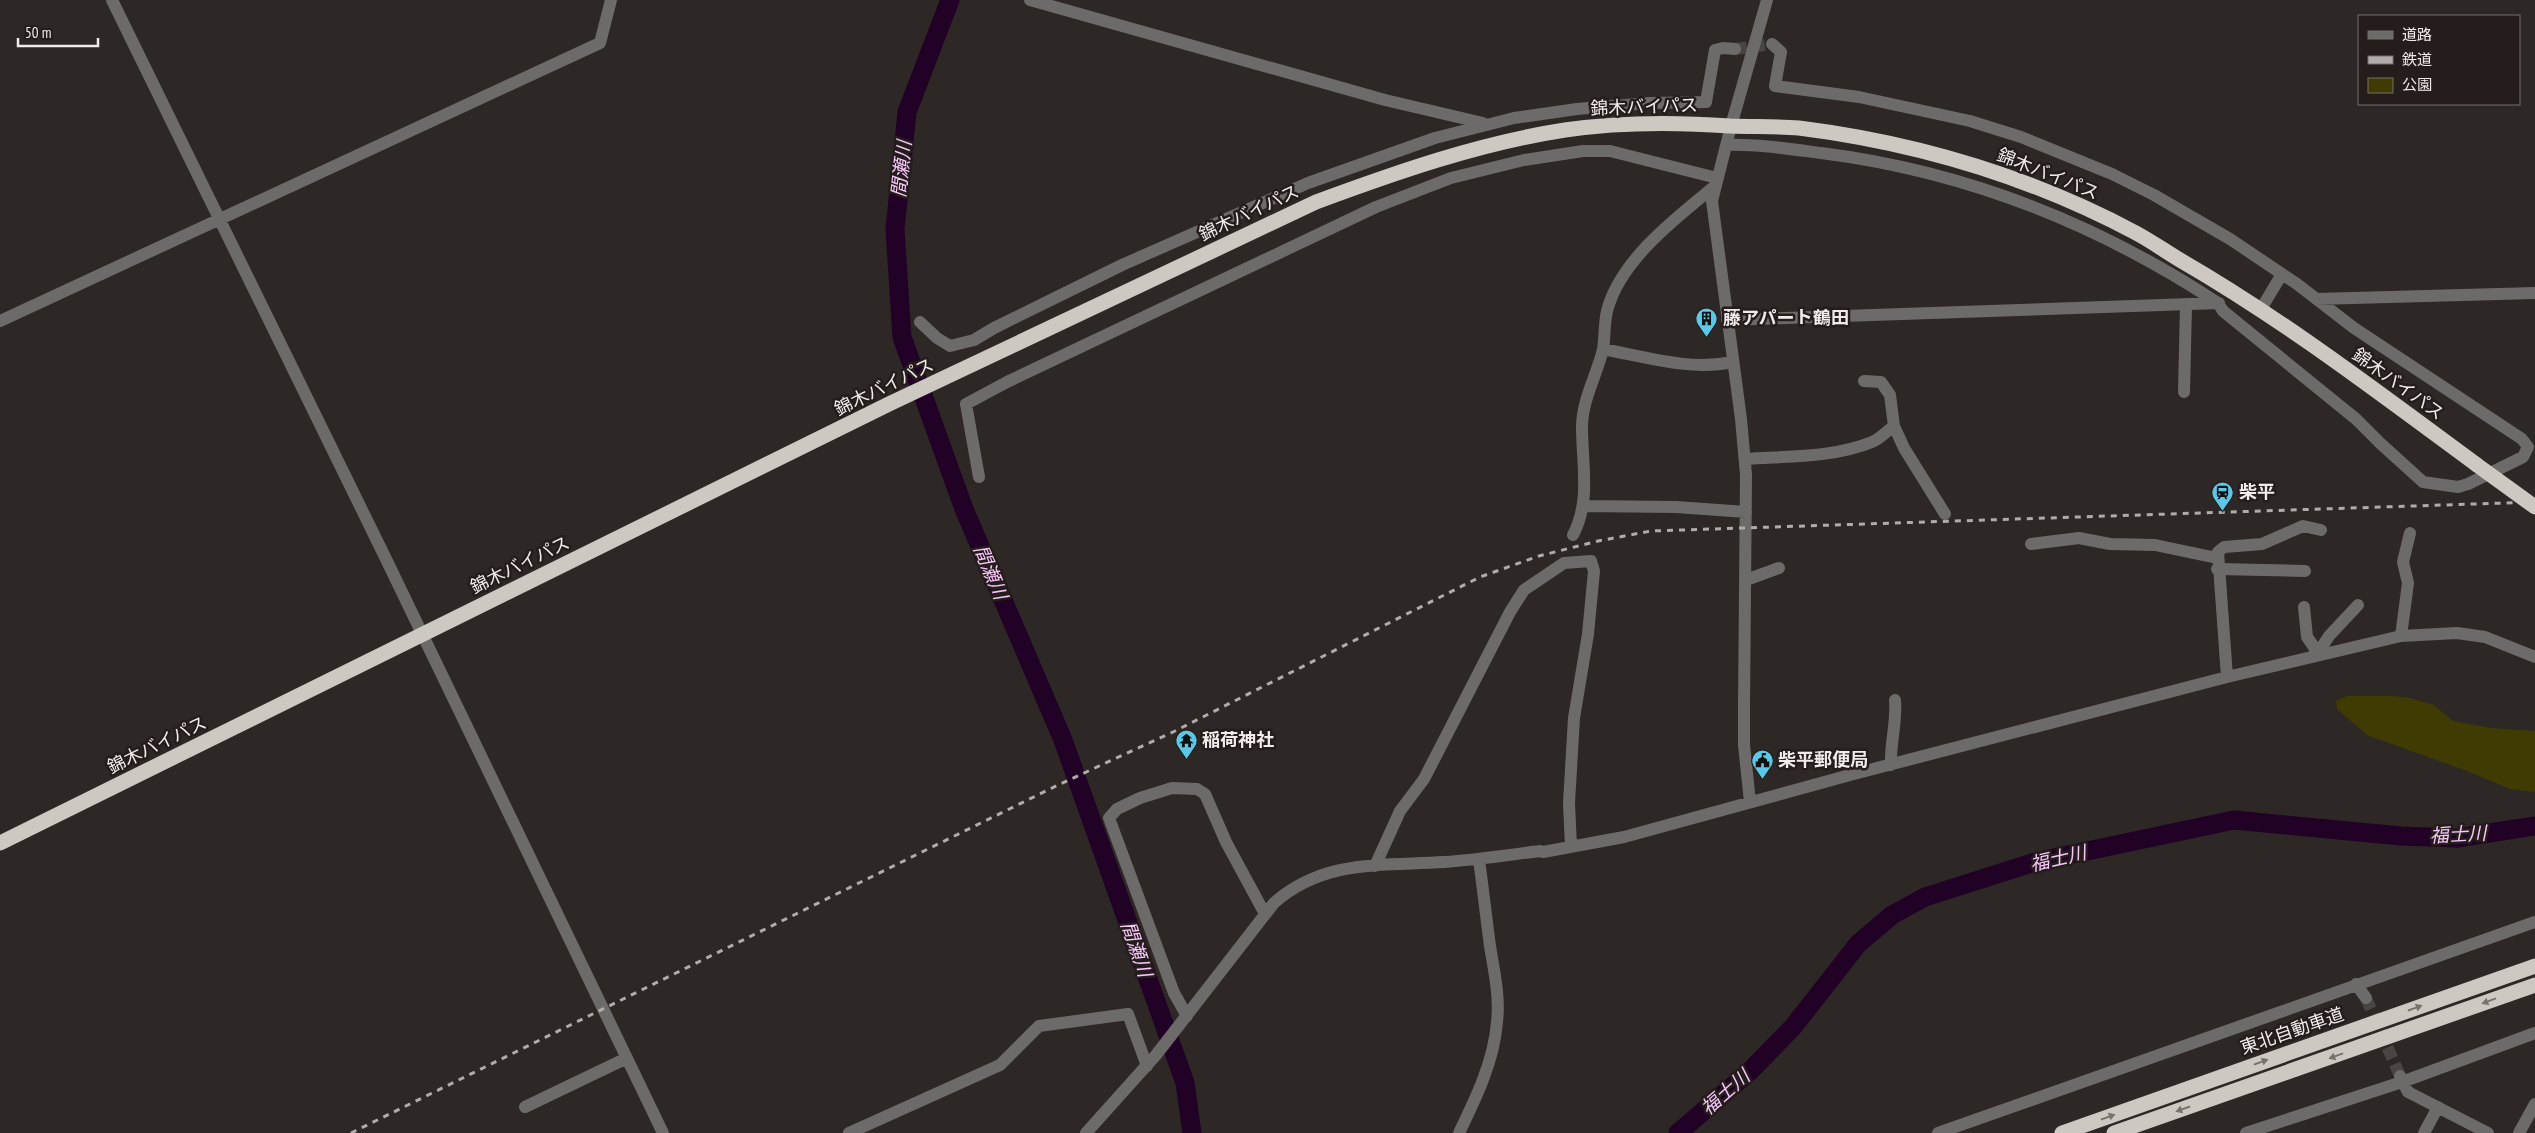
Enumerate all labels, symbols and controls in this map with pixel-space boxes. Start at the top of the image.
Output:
scale bar [18,15,98,47]
legend [2358,15,2520,105]
text: 50 m [25,23,51,42]
text: 道路 [2402,25,2432,44]
text: 鉄道 [2402,50,2432,69]
text: 公園 [2402,75,2432,94]
street label: 錦木バイパス [1590,93,1698,120]
water label: 間瀬川 [886,137,916,199]
street label: 錦木バイパス [1994,143,2102,204]
street label: 錦木バイパス [1195,179,1302,246]
building icon: 藤アパート鶴田 [1695,306,1719,337]
place label: 藤アパート鶴田 [1723,306,1849,329]
street label: 錦木バイパス [2348,343,2449,425]
street label: 錦木バイパス [830,353,937,420]
station icon: 柴平 [2211,480,2235,511]
place label: 柴平 [2239,480,2275,503]
street label: 錦木バイパス [466,531,573,598]
water label: 間瀬川 [969,541,1014,605]
street label: 錦木バイパス [103,711,210,778]
temple icon: 稲荷神社 [1174,728,1198,759]
place label: 稲荷神社 [1202,728,1274,751]
public building icon: 柴平郵便局 [1750,748,1774,779]
place label: 柴平郵便局 [1778,748,1868,771]
water label: 福士川 [2429,820,2489,847]
water label: 福士川 [2028,839,2090,876]
water label: 間瀬川 [1116,918,1158,982]
one-way arrow [2481,997,2496,1005]
street label: 東北自動車道 [2237,1002,2347,1059]
one-way arrow [2407,1004,2422,1011]
one-way arrow [2328,1052,2343,1060]
one-way arrow [2254,1058,2269,1065]
water label: 福士川 [1696,1063,1756,1120]
one-way arrow [2175,1106,2190,1114]
one-way arrow [2101,1113,2116,1120]

